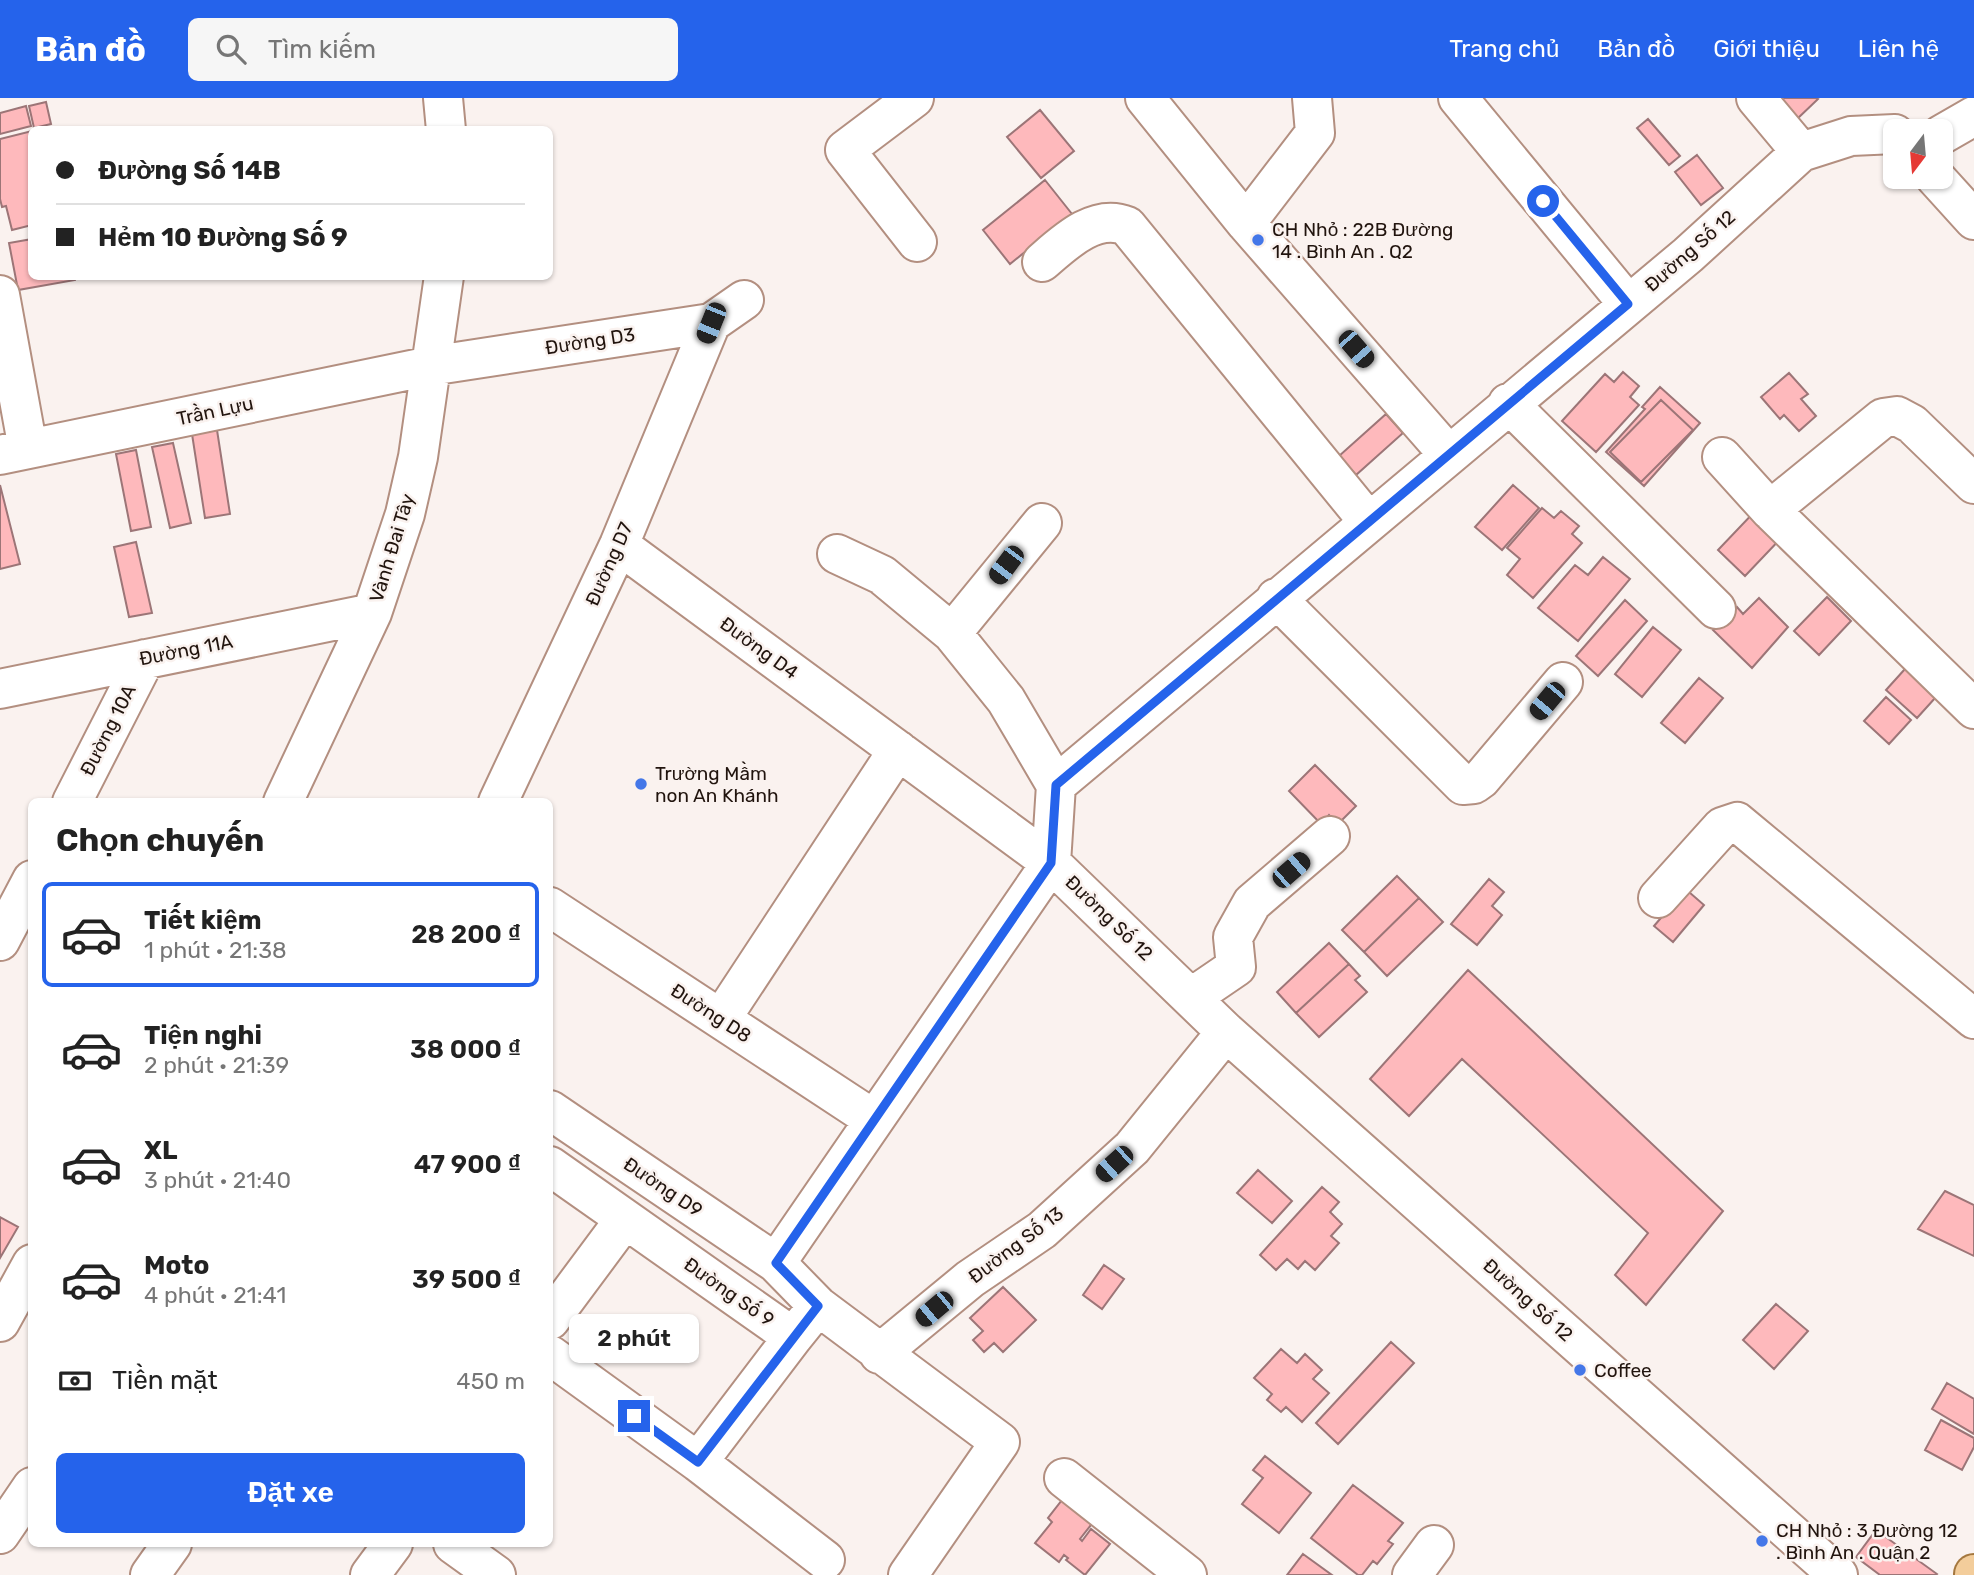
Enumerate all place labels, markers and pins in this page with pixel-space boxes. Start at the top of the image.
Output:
place label: CH Nhỏ : 22B Đường 14 . Bình An . Q2 [1272,218,1453,263]
marker: CH Nhỏ : 22B Đường 14 . Bình An . Q2 [1250,232,1266,248]
place label: Trường Mầm non An Khánh [655,761,779,807]
marker: Trường Mầm non An Khánh [633,776,649,792]
place label: Coffee [1594,1359,1652,1382]
marker: Coffee [1572,1362,1588,1378]
place label: CH Nhỏ : 3 Đường 12 . Bình An . Quận 2 [1776,1519,1958,1564]
marker: CH Nhỏ : 3 Đường 12 . Bình An . Quận 2 [1754,1533,1770,1549]

